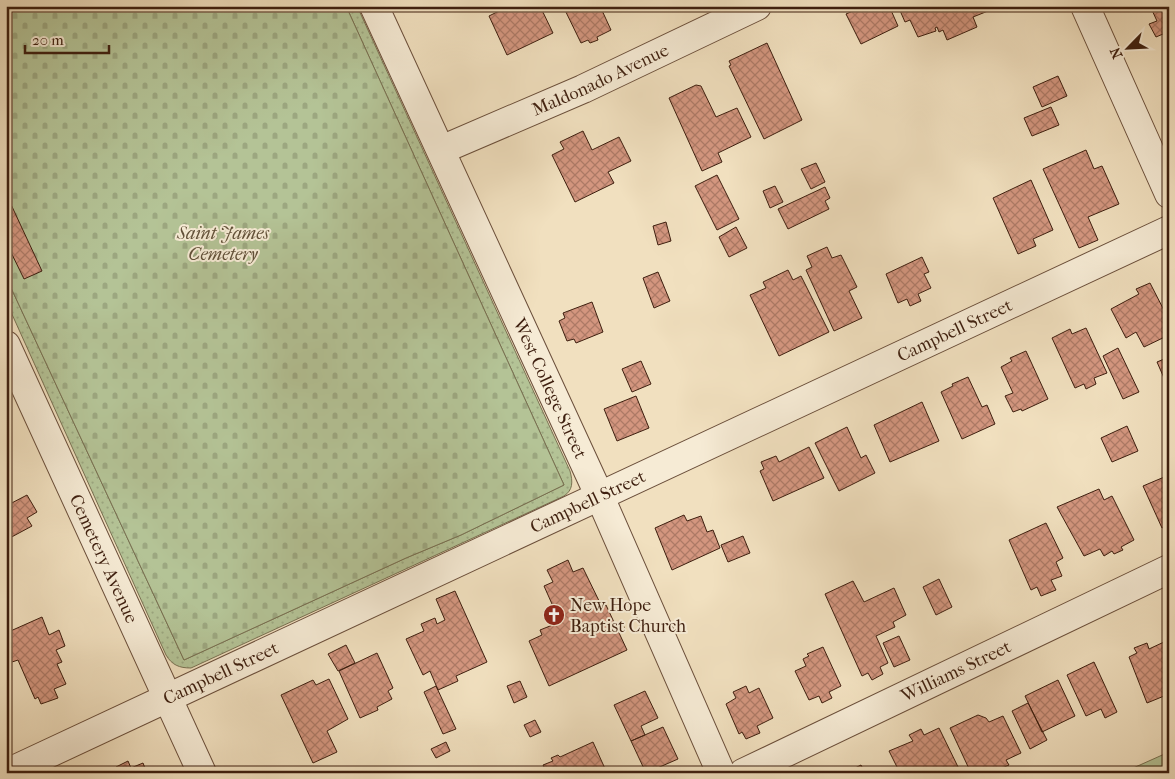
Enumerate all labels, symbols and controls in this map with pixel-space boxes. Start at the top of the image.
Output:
scale bar [25,22,109,54]
north arrow [1102,22,1152,72]
text: 20 m [32,31,64,49]
street label: Maldonado Avenue [529,40,672,121]
text: N [1107,44,1127,61]
park label: Saint James Cemetery [176,223,269,265]
street label: Campbell Street [894,294,1016,367]
street label: West College Street [508,314,591,463]
street label: Campbell Street [527,466,649,538]
street label: Cemetery Avenue [65,491,142,627]
place label: New Hope Baptist Church [570,595,686,637]
church icon: New Hope Baptist Church [542,603,566,627]
street label: Williams Street [897,636,1015,707]
street label: Campbell Street [160,637,283,709]

